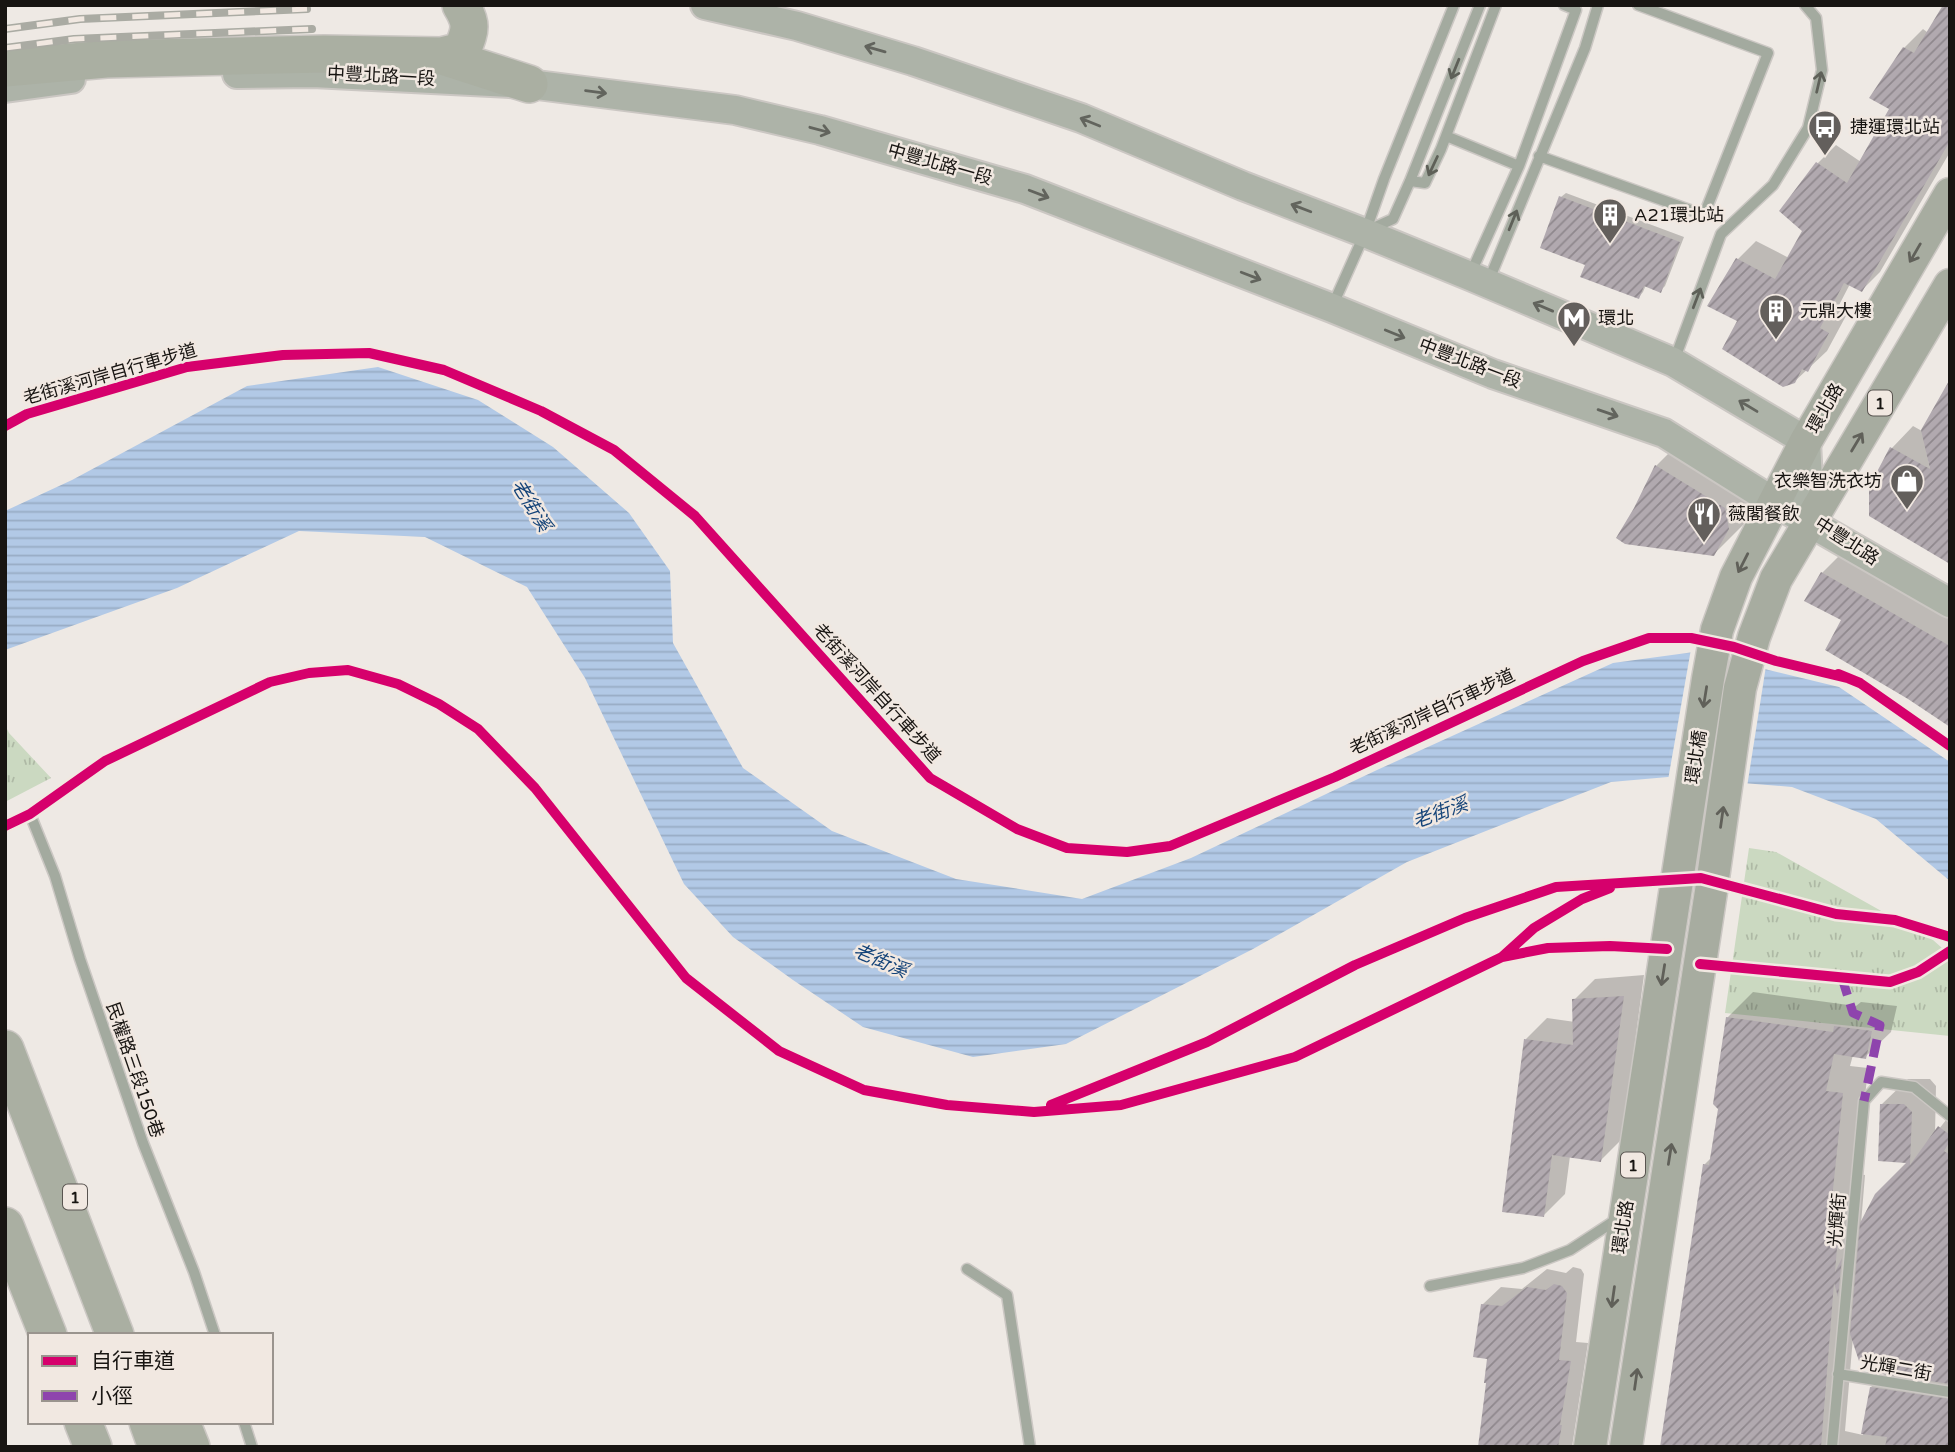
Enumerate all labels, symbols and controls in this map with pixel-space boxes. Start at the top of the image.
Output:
one-way arrow [864,42,886,55]
one-way arrow [1447,57,1460,79]
street label: 中豐北路一段 [326,62,436,90]
one-way arrow [1813,71,1826,94]
one-way arrow [584,86,607,99]
bus stop icon: 捷運環北站 [1806,108,1844,157]
one-way arrow [1080,115,1102,128]
place label: 捷運環北站 [1850,116,1940,138]
one-way arrow [809,125,831,138]
street label: 中豐北路一段 [885,139,995,189]
one-way arrow [1426,155,1439,176]
one-way arrow [1027,188,1049,201]
building icon: A21環北站 [1591,196,1629,245]
one-way arrow [1290,201,1312,214]
place label: A21環北站 [1634,204,1724,226]
one-way arrow [1508,210,1521,232]
one-way arrow [1908,242,1922,262]
one-way arrow [1239,271,1261,284]
one-way arrow [1692,288,1705,310]
building icon: 元鼎大樓 [1757,292,1795,341]
metro station icon: 環北 [1555,299,1593,348]
one-way arrow [1532,300,1554,313]
place label: 元鼎大樓 [1800,300,1872,322]
place label: 環北 [1598,307,1634,329]
one-way arrow [1384,328,1405,341]
street label: 中豐北路一段 [1416,333,1524,393]
street label: 老街溪河岸自行車步道 [20,339,200,409]
street label: 環北路 [1802,379,1848,437]
road number: 1 [1868,390,1892,416]
one-way arrow [1738,399,1758,413]
one-way arrow [1597,407,1619,420]
one-way arrow [1850,432,1864,452]
shop icon: 衣樂智洗衣坊 [1888,462,1926,511]
place label: 衣樂智洗衣坊 [1774,470,1882,492]
water label: 老街溪 [507,476,557,538]
restaurant icon: 薇閣餐飲 [1685,495,1723,544]
place label: 薇閣餐飲 [1728,503,1800,525]
street label: 中豐北路 [1811,512,1883,570]
one-way arrow [1736,552,1750,572]
street label: 老街溪河岸自行車步道 [809,619,945,767]
street label: 老街溪河岸自行車步道 [1346,664,1518,760]
one-way arrow [1698,685,1711,708]
street label: 環北橋 [1681,729,1711,785]
water label: 老街溪 [1410,792,1474,833]
one-way arrow [1715,806,1728,829]
water label: 老街溪 [850,940,914,983]
one-way arrow [1656,963,1669,986]
street label: 民權路三段150巷 [101,999,169,1141]
one-way arrow [1664,1143,1677,1166]
road number: 1 [1621,1152,1645,1177]
road number: 1 [63,1184,87,1210]
street label: 光輝街 [1824,1192,1850,1248]
street label: 環北路 [1608,1199,1638,1255]
one-way arrow [1606,1285,1619,1308]
legend [28,1333,273,1424]
text: 自行車道 [91,1349,175,1374]
street label: 光輝二街 [1859,1351,1933,1385]
one-way arrow [1629,1368,1642,1391]
text: 小徑 [91,1384,133,1409]

